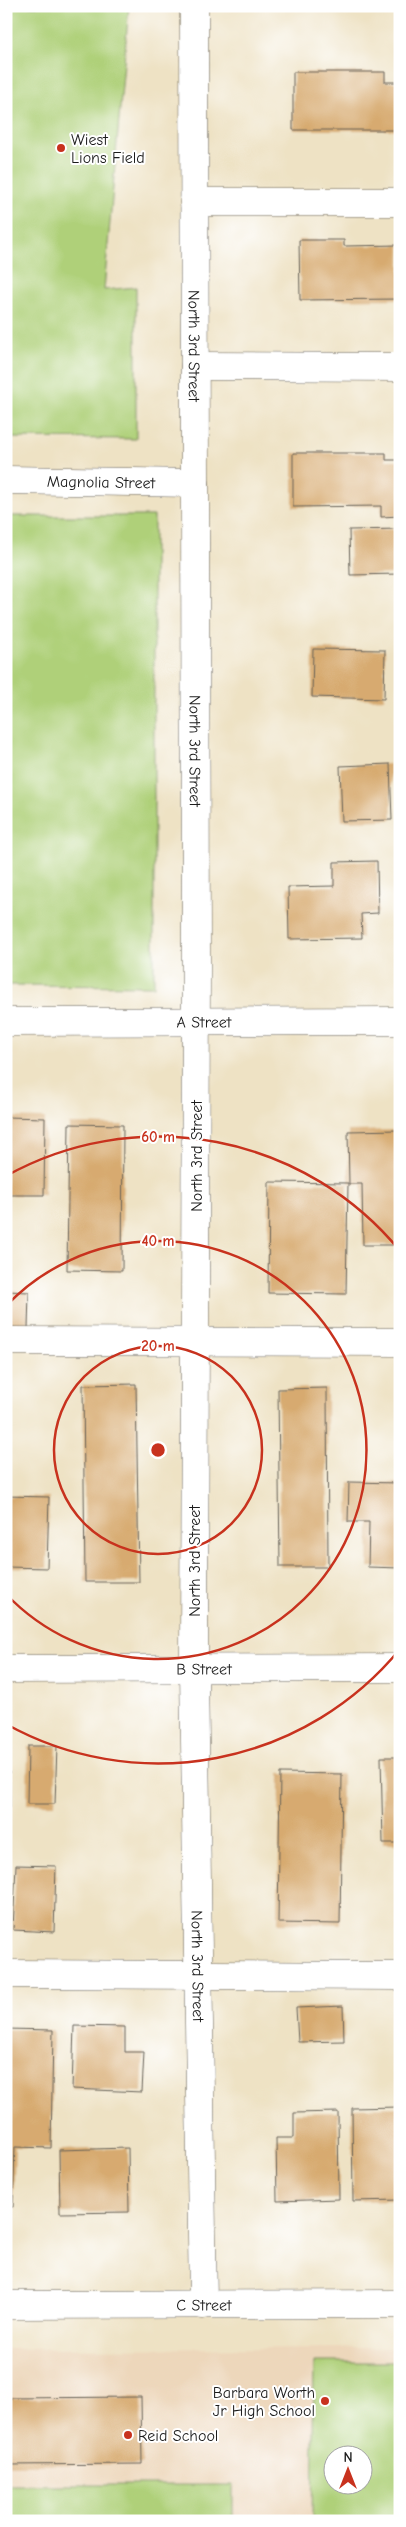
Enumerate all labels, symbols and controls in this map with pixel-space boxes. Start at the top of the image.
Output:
place label: Wiest Lions Field [71,131,145,167]
marker: Wiest Lions Field [55,142,67,154]
street label: North 3rd Street [185,290,203,402]
street label: Magnolia Street [47,473,156,492]
street label: North 3rd Street [185,695,204,807]
street label: A Street [177,1013,232,1032]
street label: North 3rd Street [188,1100,206,1212]
text: 60 m [141,1128,175,1146]
text: 40 m [142,1232,175,1250]
text: 20 m [141,1337,175,1355]
centre of rings [149,1441,167,1459]
street label: North 3rd Street [186,1505,204,1617]
street label: B Street [176,1660,232,1679]
street label: North 3rd Street [187,1910,207,2022]
street label: C Street [176,2296,232,2315]
place label: Barbara Worth Jr High School [213,2384,315,2420]
marker: Barbara Worth Jr High School [319,2395,331,2407]
place label: Reid School [138,2427,218,2445]
marker: Reid School [122,2429,134,2441]
north arrow [324,2444,374,2494]
text: N [343,2449,353,2466]

